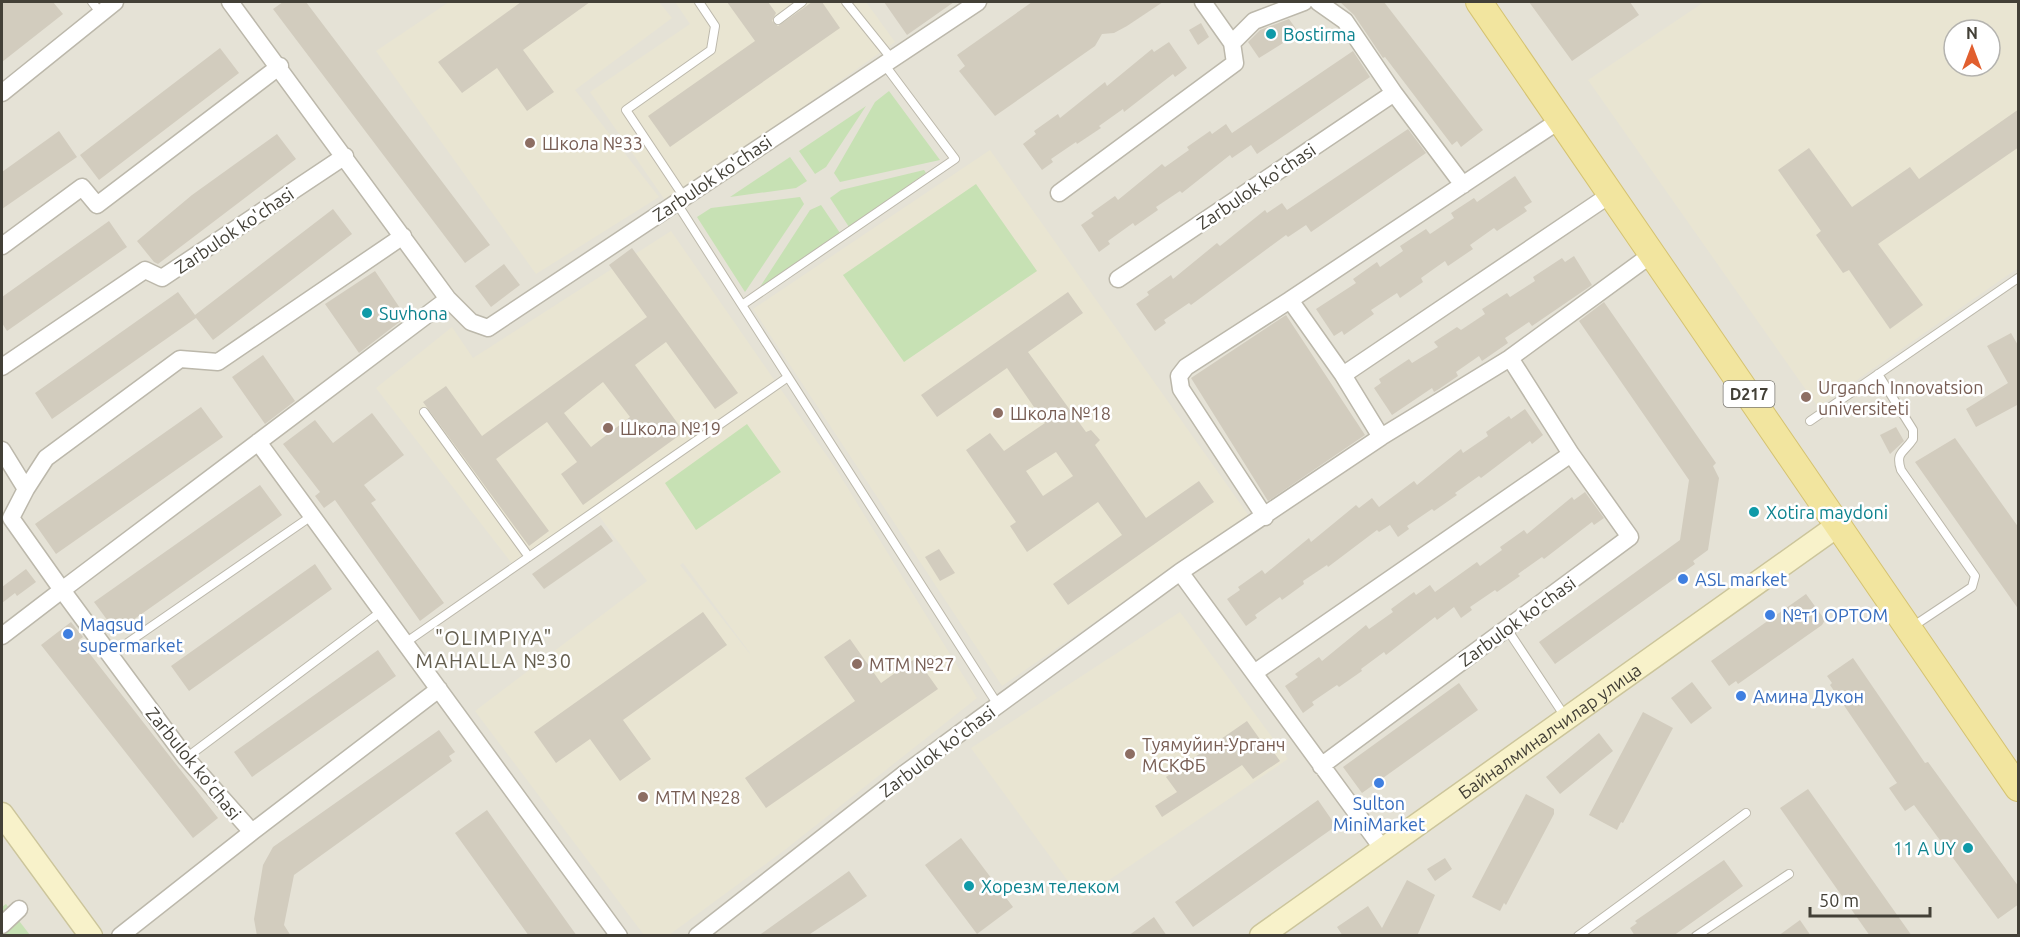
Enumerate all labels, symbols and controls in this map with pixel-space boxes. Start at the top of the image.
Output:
north arrow [1942,18,2002,78]
place label: Bostirma [1283,24,1356,44]
text: N [1966,24,1978,42]
marker: Bostirma [1264,27,1278,41]
street label: Zarbulok ko'chasi [649,131,775,225]
place label: Школа №33 [542,133,643,153]
marker: Школа №33 [523,136,537,150]
street label: Zarbulok ko'chasi [1193,139,1319,233]
street label: Zarbulok ko'chasi [171,183,297,277]
place label: Suvhona [379,303,448,323]
marker: Suvhona [360,306,374,320]
place label: Urganch Innovatsion universiteti [1818,377,1984,418]
road number: D217 [1724,381,1774,407]
marker: Urganch Innovatsion universiteti [1799,390,1813,404]
place label: Школа №18 [1010,403,1111,423]
marker: Школа №18 [991,406,1005,420]
place label: Школа №19 [620,418,721,438]
marker: Школа №19 [601,421,615,435]
place label: Xotira maydoni [1766,502,1888,522]
marker: Xotira maydoni [1747,505,1761,519]
place label: ASL market [1695,569,1787,589]
street label: Zarbulok ko'chasi [1455,572,1579,670]
marker: ASL market [1676,572,1690,586]
place label: №т1 OPTOM [1782,605,1888,625]
marker: №т1 OPTOM [1763,608,1777,622]
place label: Maqsud supermarket [80,614,183,655]
district label: "OLIMPIYA" MAHALLA №30 [416,626,572,672]
marker: Maqsud supermarket [61,627,75,641]
place label: MTM №27 [869,654,955,674]
marker: MTM №27 [850,657,864,671]
street label: Байналминалчилар улица [1454,659,1645,802]
place label: Амина Дукон [1753,686,1864,706]
marker: Амина Дукон [1734,689,1748,703]
street label: Zarbulok ko'chasi [876,701,998,801]
street label: Zarbulok ko'chasi [143,703,245,823]
place label: Туямуйин-Урганч МСКФБ [1142,734,1285,775]
marker: Туямуйин-Урганч МСКФБ [1123,747,1137,761]
marker: Sulton MiniMarket [1372,776,1386,790]
place label: MTM №28 [655,787,741,807]
marker: MTM №28 [636,790,650,804]
place label: Sulton MiniMarket [1333,793,1425,834]
place label: 11 A UY [1893,838,1957,858]
marker: 11 A UY [1961,841,1975,855]
place label: Хорезм телеком [981,876,1120,896]
marker: Хорезм телеком [962,879,976,893]
scale bar [1810,880,1930,918]
text: 50 m [1819,890,1859,910]

